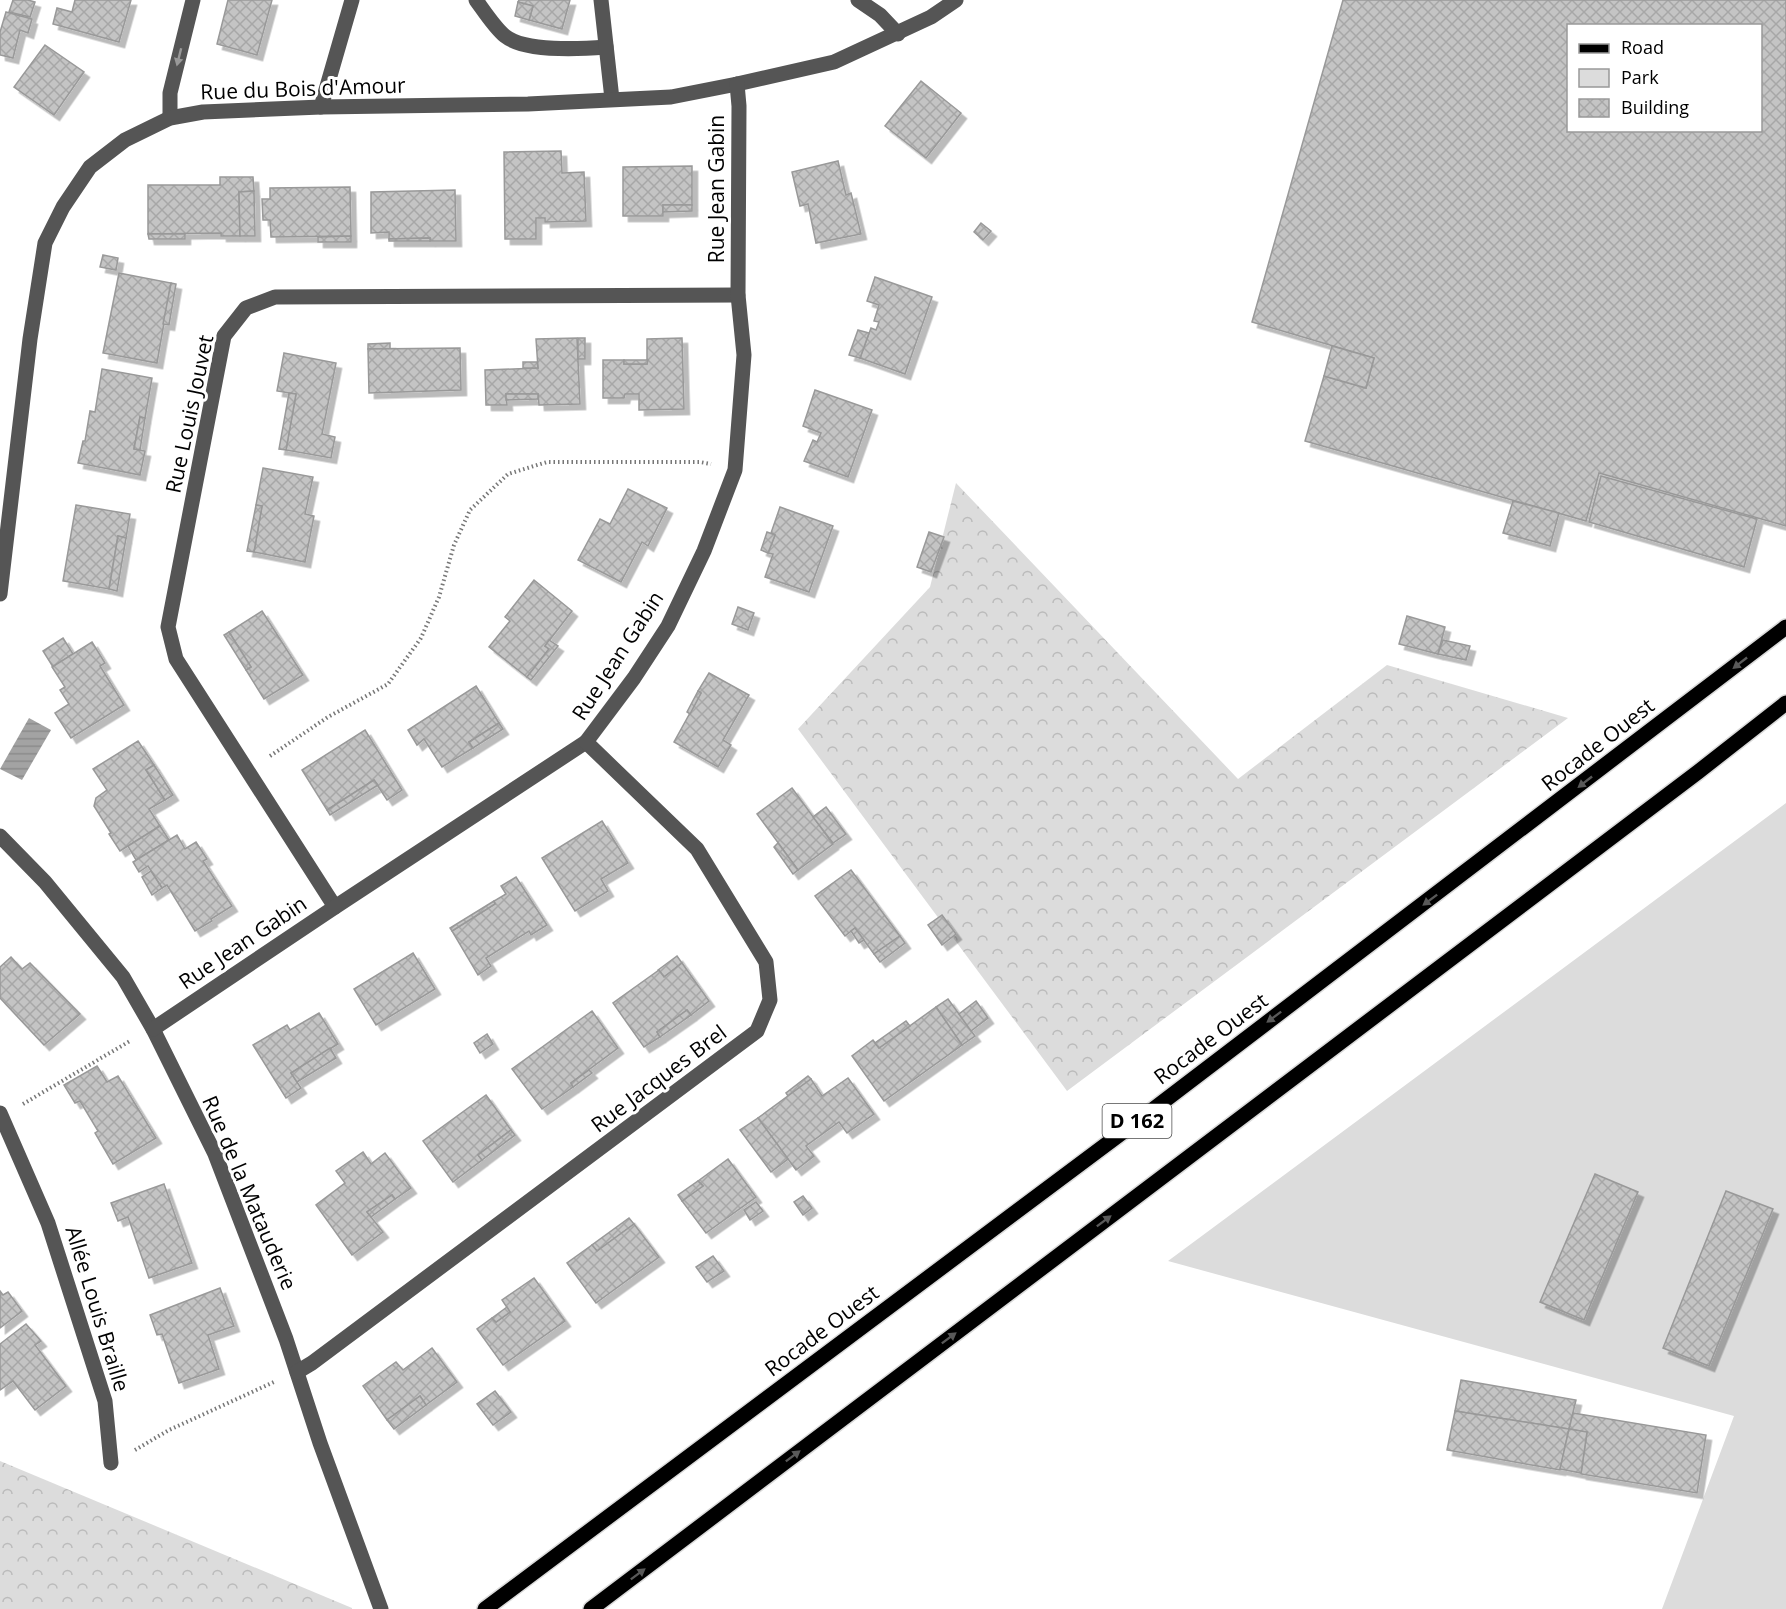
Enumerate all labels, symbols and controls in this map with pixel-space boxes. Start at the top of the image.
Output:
legend [1567,24,1762,132]
text: Road [1621,35,1664,59]
one-way arrow [173,48,183,66]
text: Park [1621,65,1659,89]
street label: Rue du Bois d'Amour [200,70,407,106]
text: Building [1621,95,1689,119]
street label: Rue Jean Gabin [702,115,730,263]
street label: Rue Louis Jouvet [159,332,219,496]
street label: Rue Jean Gabin [565,586,669,725]
one-way arrow [1732,657,1748,669]
street label: Rocade Ouest [1535,691,1660,797]
one-way arrow [1577,775,1593,788]
street label: Rue Jean Gabin [173,889,312,995]
one-way arrow [1422,893,1437,905]
street label: Rocade Ouest [1148,986,1273,1090]
one-way arrow [1267,1011,1282,1023]
street label: Rue Jacques Brel [585,1018,732,1138]
street label: Rue de la Matauderie [196,1091,304,1294]
road number: D 162 [1102,1104,1172,1138]
one-way arrow [1096,1215,1112,1227]
street label: Allée Louis Braille [59,1223,136,1395]
street label: Rocade Ouest [759,1278,884,1382]
one-way arrow [941,1333,956,1345]
one-way arrow [785,1450,801,1462]
one-way arrow [630,1568,645,1580]

